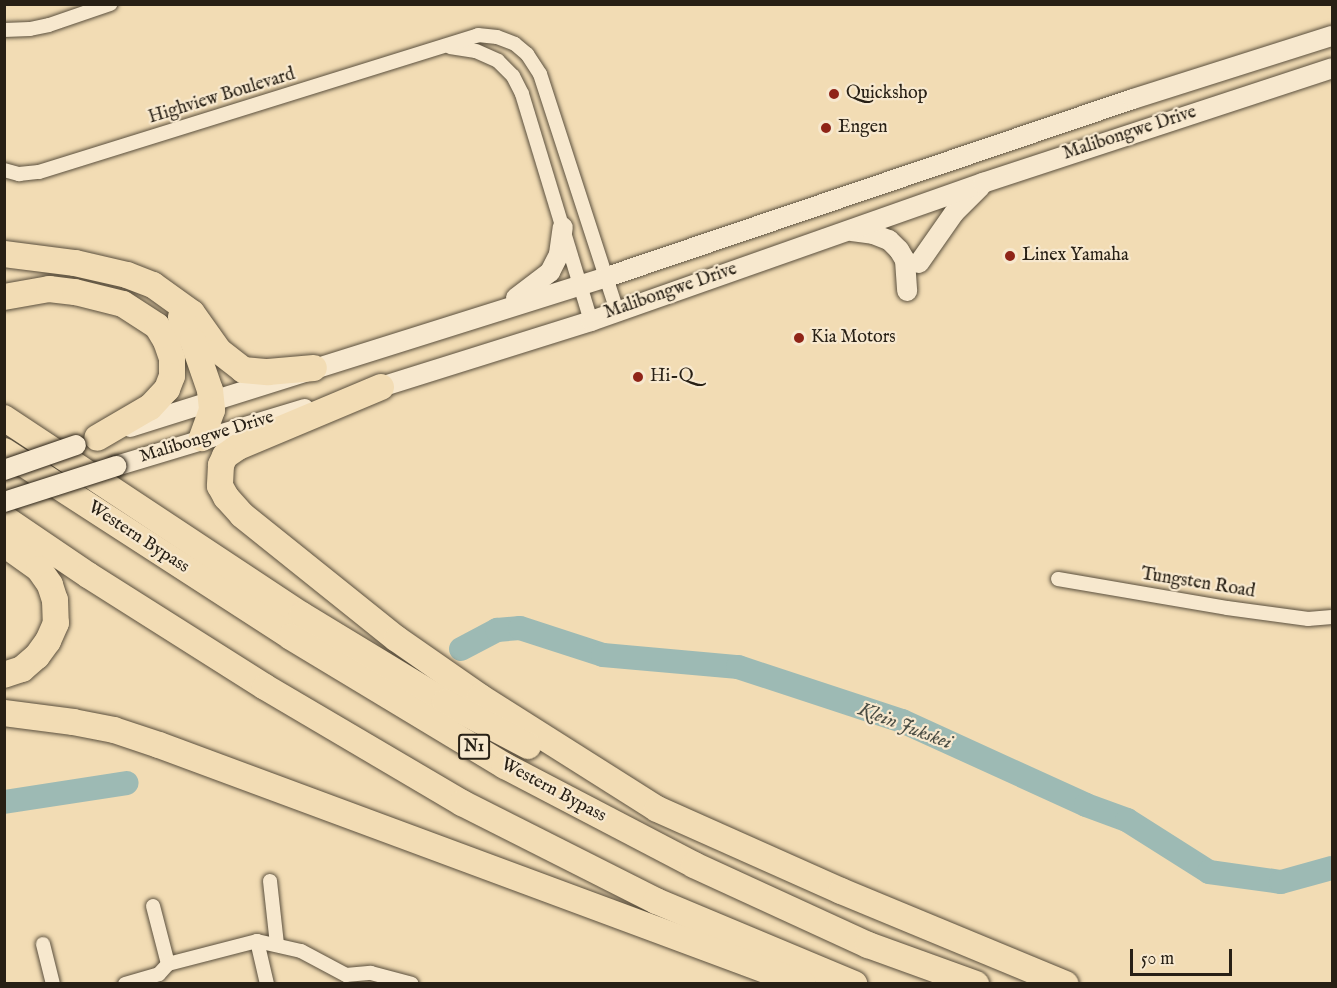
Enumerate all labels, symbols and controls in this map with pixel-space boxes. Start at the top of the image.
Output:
street label: Highview Boulevard [146,64,298,130]
place label: Quickshop [846,83,927,105]
marker: Quickshop [827,87,841,101]
street label: Malibongwe Drive [1061,102,1199,166]
place label: Engen [838,117,888,139]
marker: Engen [819,121,833,135]
place label: Linex Yamaha [1022,245,1129,267]
marker: Linex Yamaha [1003,249,1017,263]
street label: Malibongwe Drive [602,259,740,325]
place label: Kia Motors [811,327,896,349]
marker: Kia Motors [792,331,806,345]
place label: Hi-Q [650,366,693,388]
marker: Hi-Q [631,370,645,384]
street label: Malibongwe Drive [137,407,277,469]
street label: Western Bypass [83,497,193,579]
street label: Tungsten Road [1139,564,1257,604]
water label: Klein Jukskei [855,697,955,755]
road number: N1 [458,734,490,760]
street label: Western Bypass [497,754,609,828]
scale bar [1133,937,1235,975]
text: 50 m [1141,948,1174,971]

